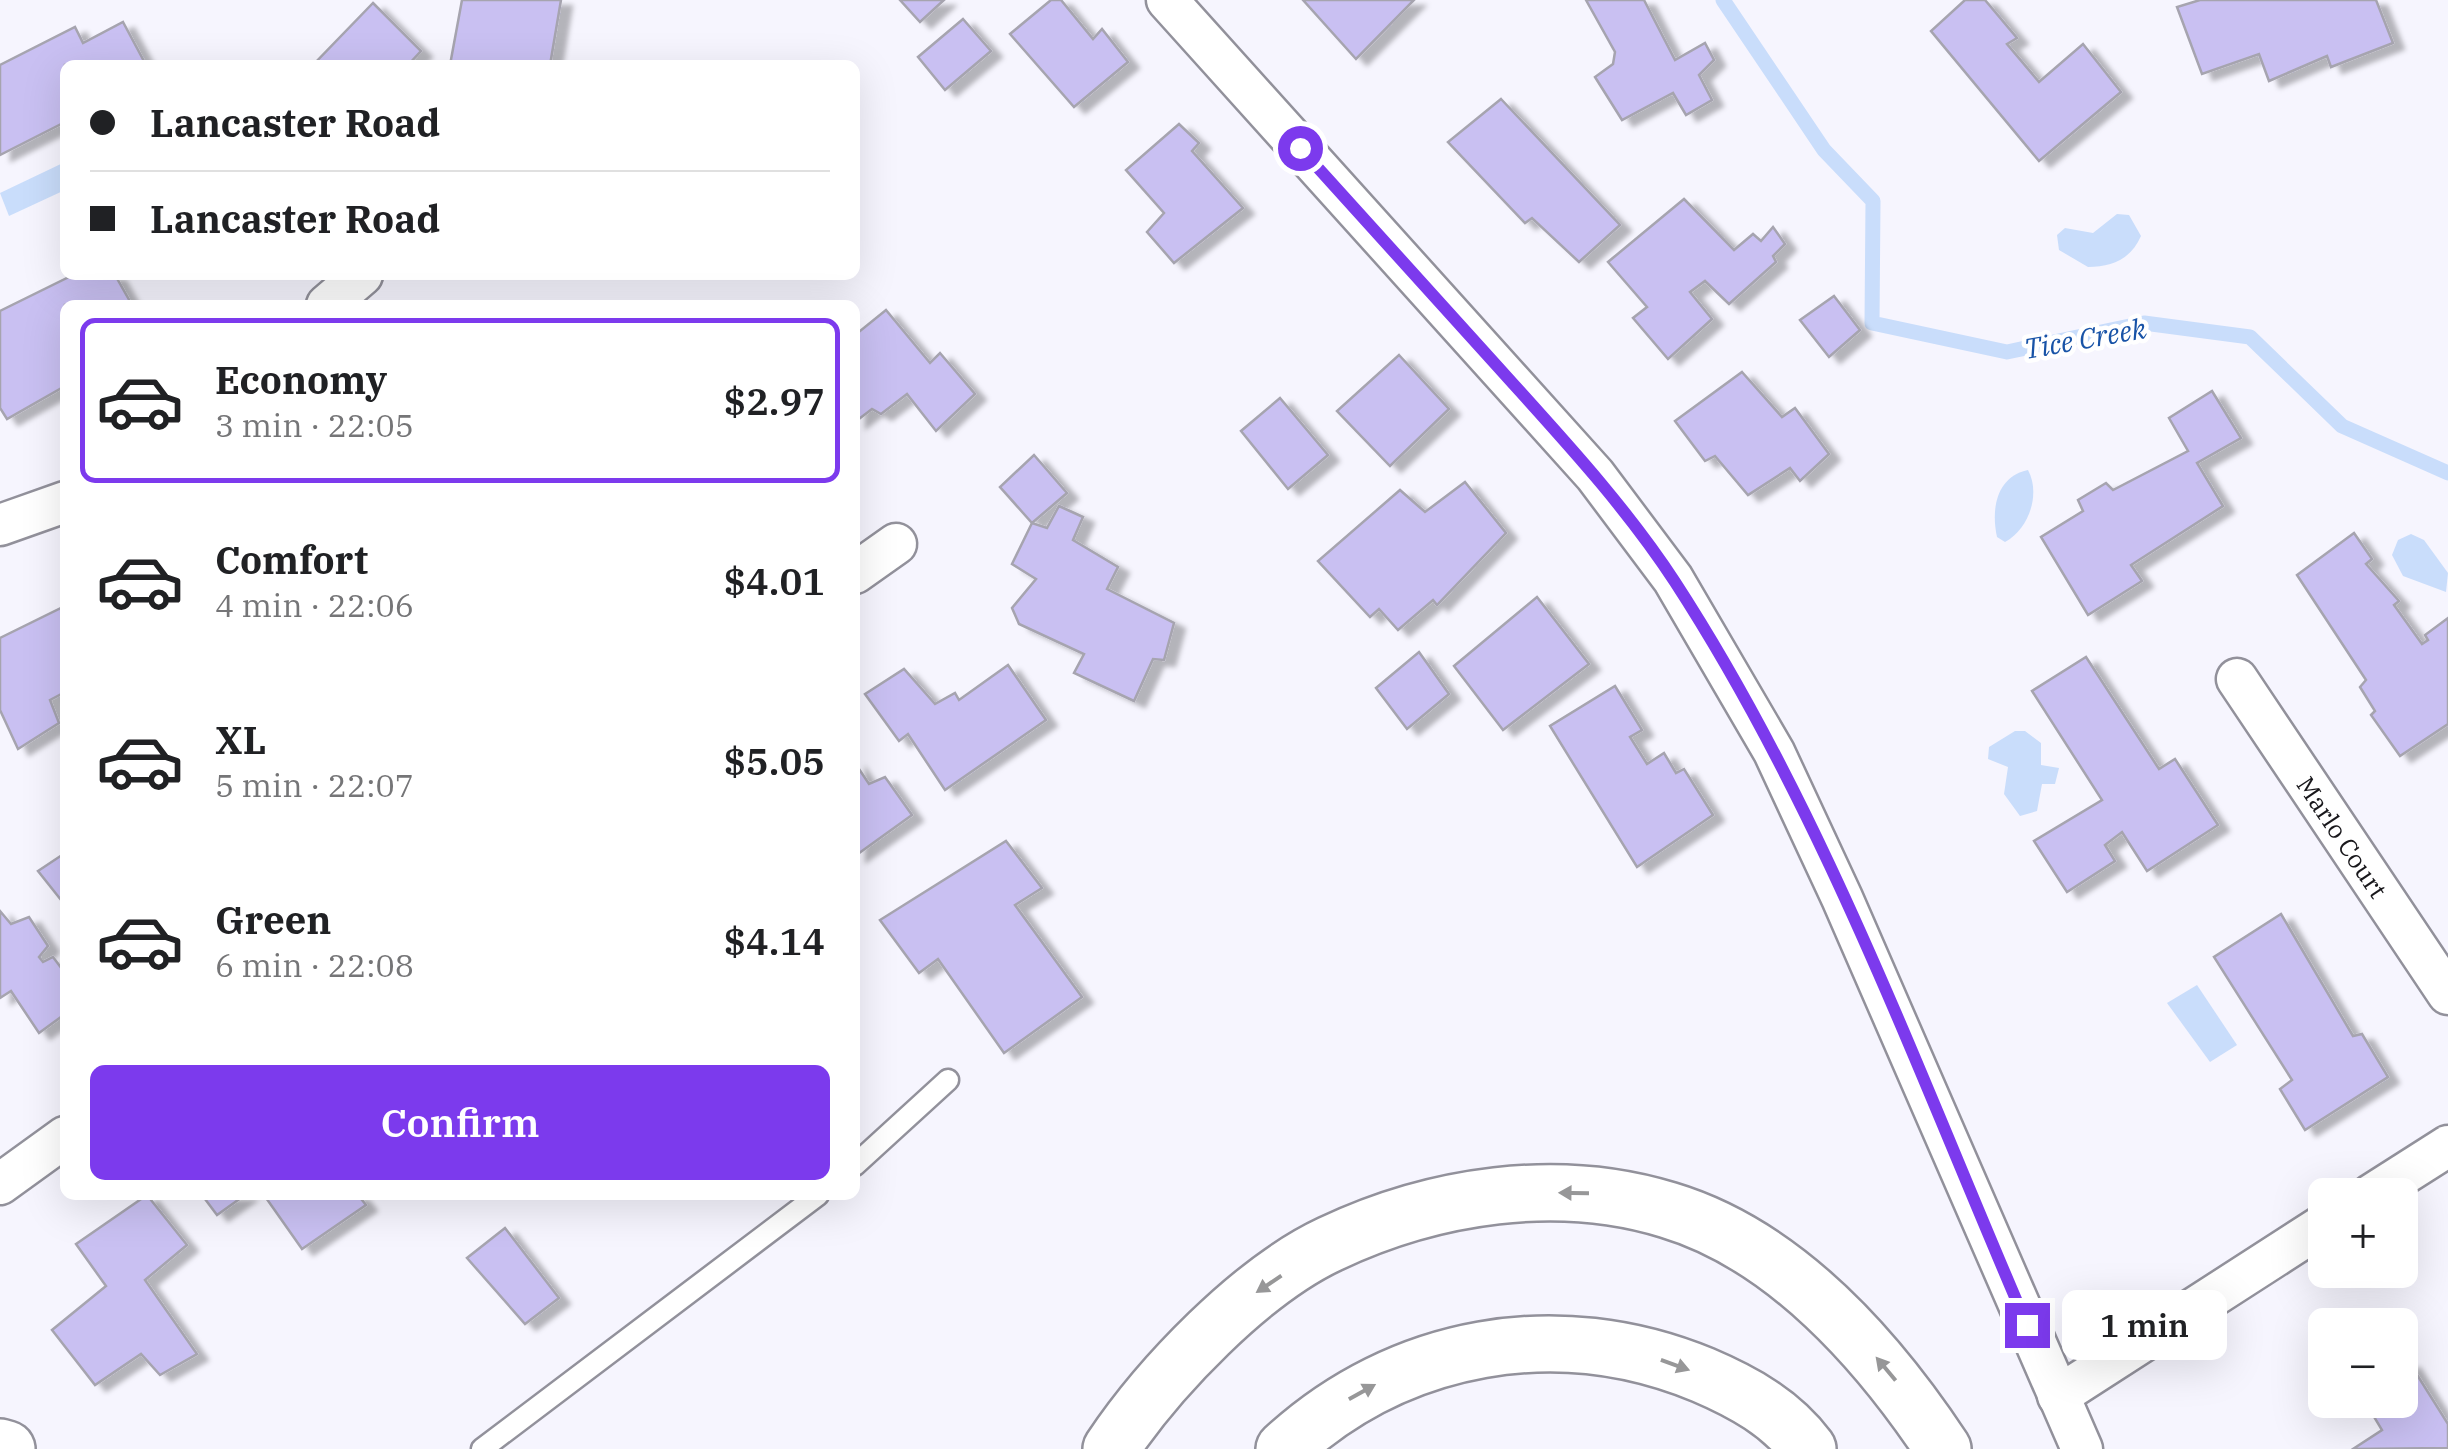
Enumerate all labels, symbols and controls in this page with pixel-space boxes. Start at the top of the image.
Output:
text: Lancaster Road [150,98,440,147]
route start [1278,126,1323,171]
text: Lancaster Road [150,194,440,243]
water label: Tice Creek [2021,309,2149,367]
text: Economy [215,355,387,404]
icon: car [95,356,185,446]
text: $2.97 [723,376,825,425]
text: 3 min · 22:05 [215,404,414,446]
text: Comfort [215,535,368,584]
icon: car [95,536,185,626]
text: $4.01 [723,556,825,605]
text: 4 min · 22:06 [215,584,414,626]
text: XL [215,715,266,764]
icon: car [95,716,185,806]
text: $5.05 [723,736,825,785]
text: 5 min · 22:07 [215,764,414,806]
street label: Marlo Court [2290,770,2395,904]
text: Green [215,895,331,944]
icon: car [95,896,185,986]
text: $4.14 [723,916,825,965]
text: 6 min · 22:08 [215,944,414,986]
button: Confirm [90,1065,830,1180]
map controls [2308,1178,2418,1418]
button: + [2308,1178,2418,1288]
one-way arrow [1558,1185,1590,1201]
one-way arrow [1256,1274,1283,1293]
callout: 1 min [2062,1290,2227,1360]
route end [2005,1303,2050,1348]
text: 1 min [2100,1304,2189,1346]
button: − [2308,1308,2418,1418]
one-way arrow [1876,1357,1898,1382]
one-way arrow [1661,1358,1691,1373]
one-way arrow [1348,1384,1376,1402]

